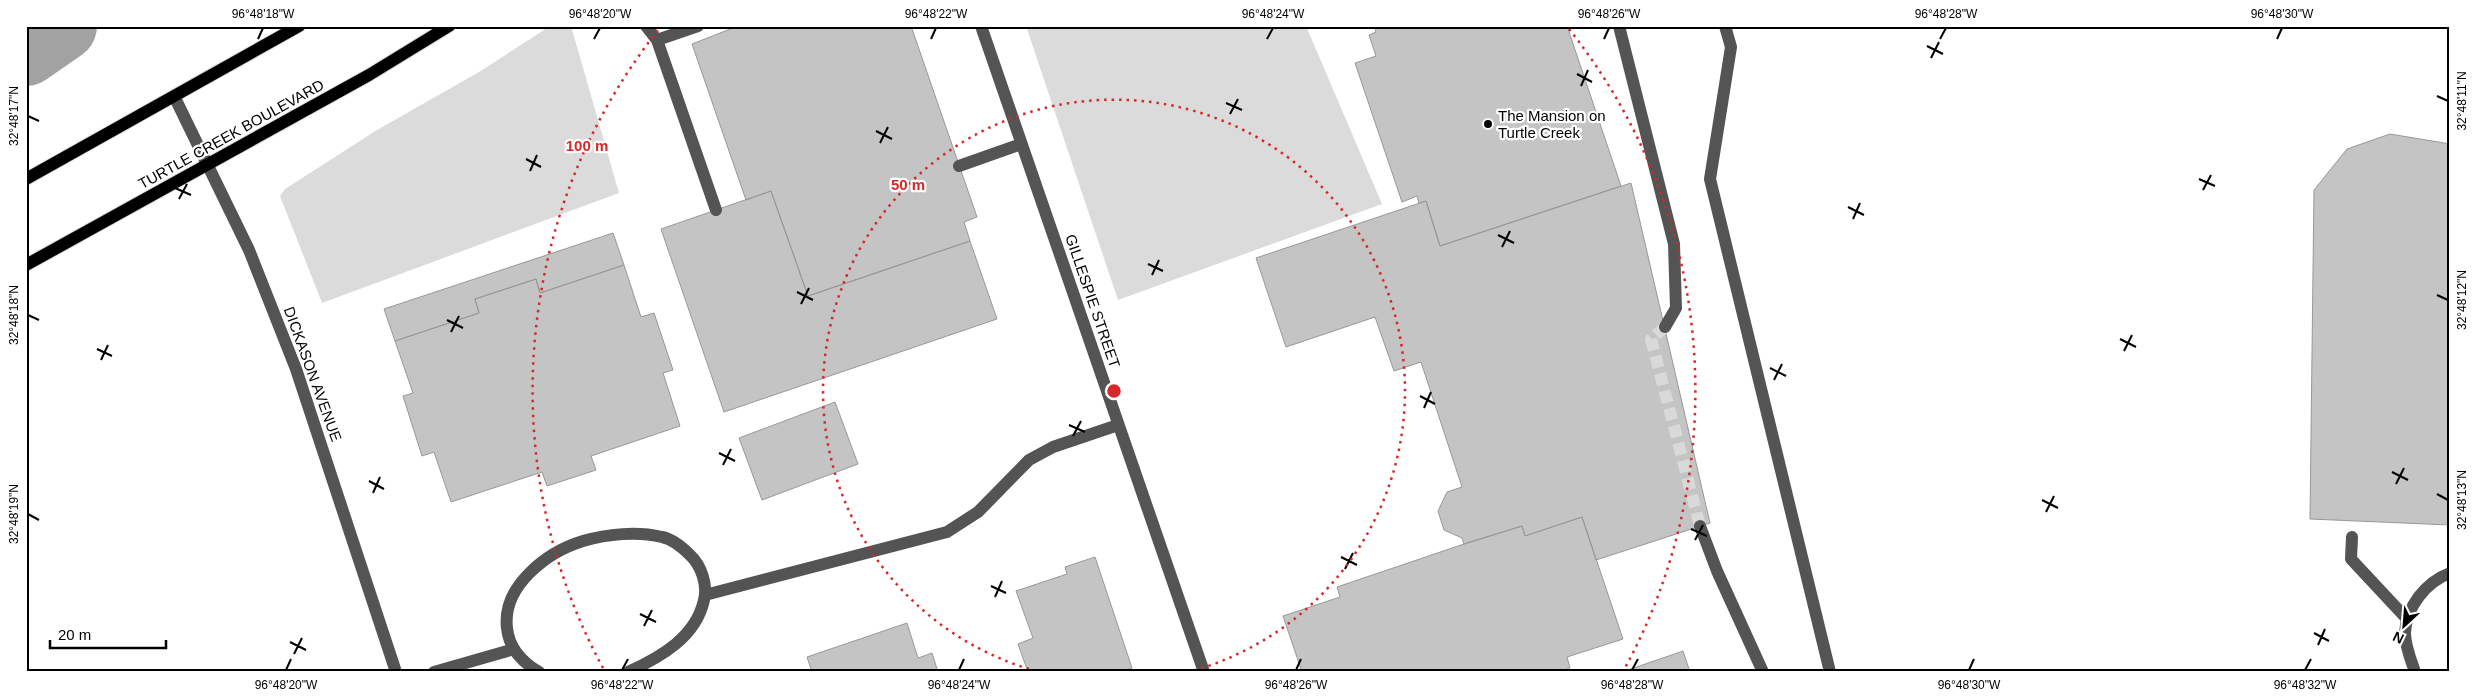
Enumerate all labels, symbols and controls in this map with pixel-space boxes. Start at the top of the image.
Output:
text: 96°48'18"W [232,7,295,21]
text: 96°48'20"W [569,7,632,21]
text: 96°48'22"W [905,7,968,21]
text: 96°48'24"W [1242,7,1305,21]
text: 96°48'26"W [1578,7,1641,21]
text: 96°48'28"W [1915,7,1978,21]
text: 96°48'30"W [2251,7,2314,21]
text: 32°48'11"N [2455,71,2469,131]
street label: TURTLE CREEK BOULEVARD [135,76,327,192]
text: 32°48'17"N [7,86,21,146]
place label: The Mansion on Turtle Creek [1498,107,1606,141]
marker: The Mansion on Turtle Creek [1482,118,1494,130]
text: 100 m [566,137,608,154]
text: 50 m [891,176,925,193]
street label: GILLESPIE STREET [1062,232,1124,370]
text: 32°48'12"N [2455,270,2469,330]
text: 32°48'18"N [7,285,21,345]
street label: DICKASON AVENUE [281,304,345,444]
centre of rings [1105,382,1123,400]
text: 32°48'13"N [2455,470,2469,530]
text: 32°48'19"N [7,484,21,544]
north arrow [2378,600,2428,650]
scale bar [50,618,166,650]
text: 20 m [58,626,91,643]
text: N [2390,628,2406,647]
text: 96°48'20"W [255,678,318,692]
text: 96°48'22"W [591,678,654,692]
text: 96°48'24"W [928,678,991,692]
text: 96°48'26"W [1265,678,1328,692]
text: 96°48'28"W [1601,678,1664,692]
text: 96°48'30"W [1938,678,2001,692]
text: 96°48'32"W [2274,678,2337,692]

